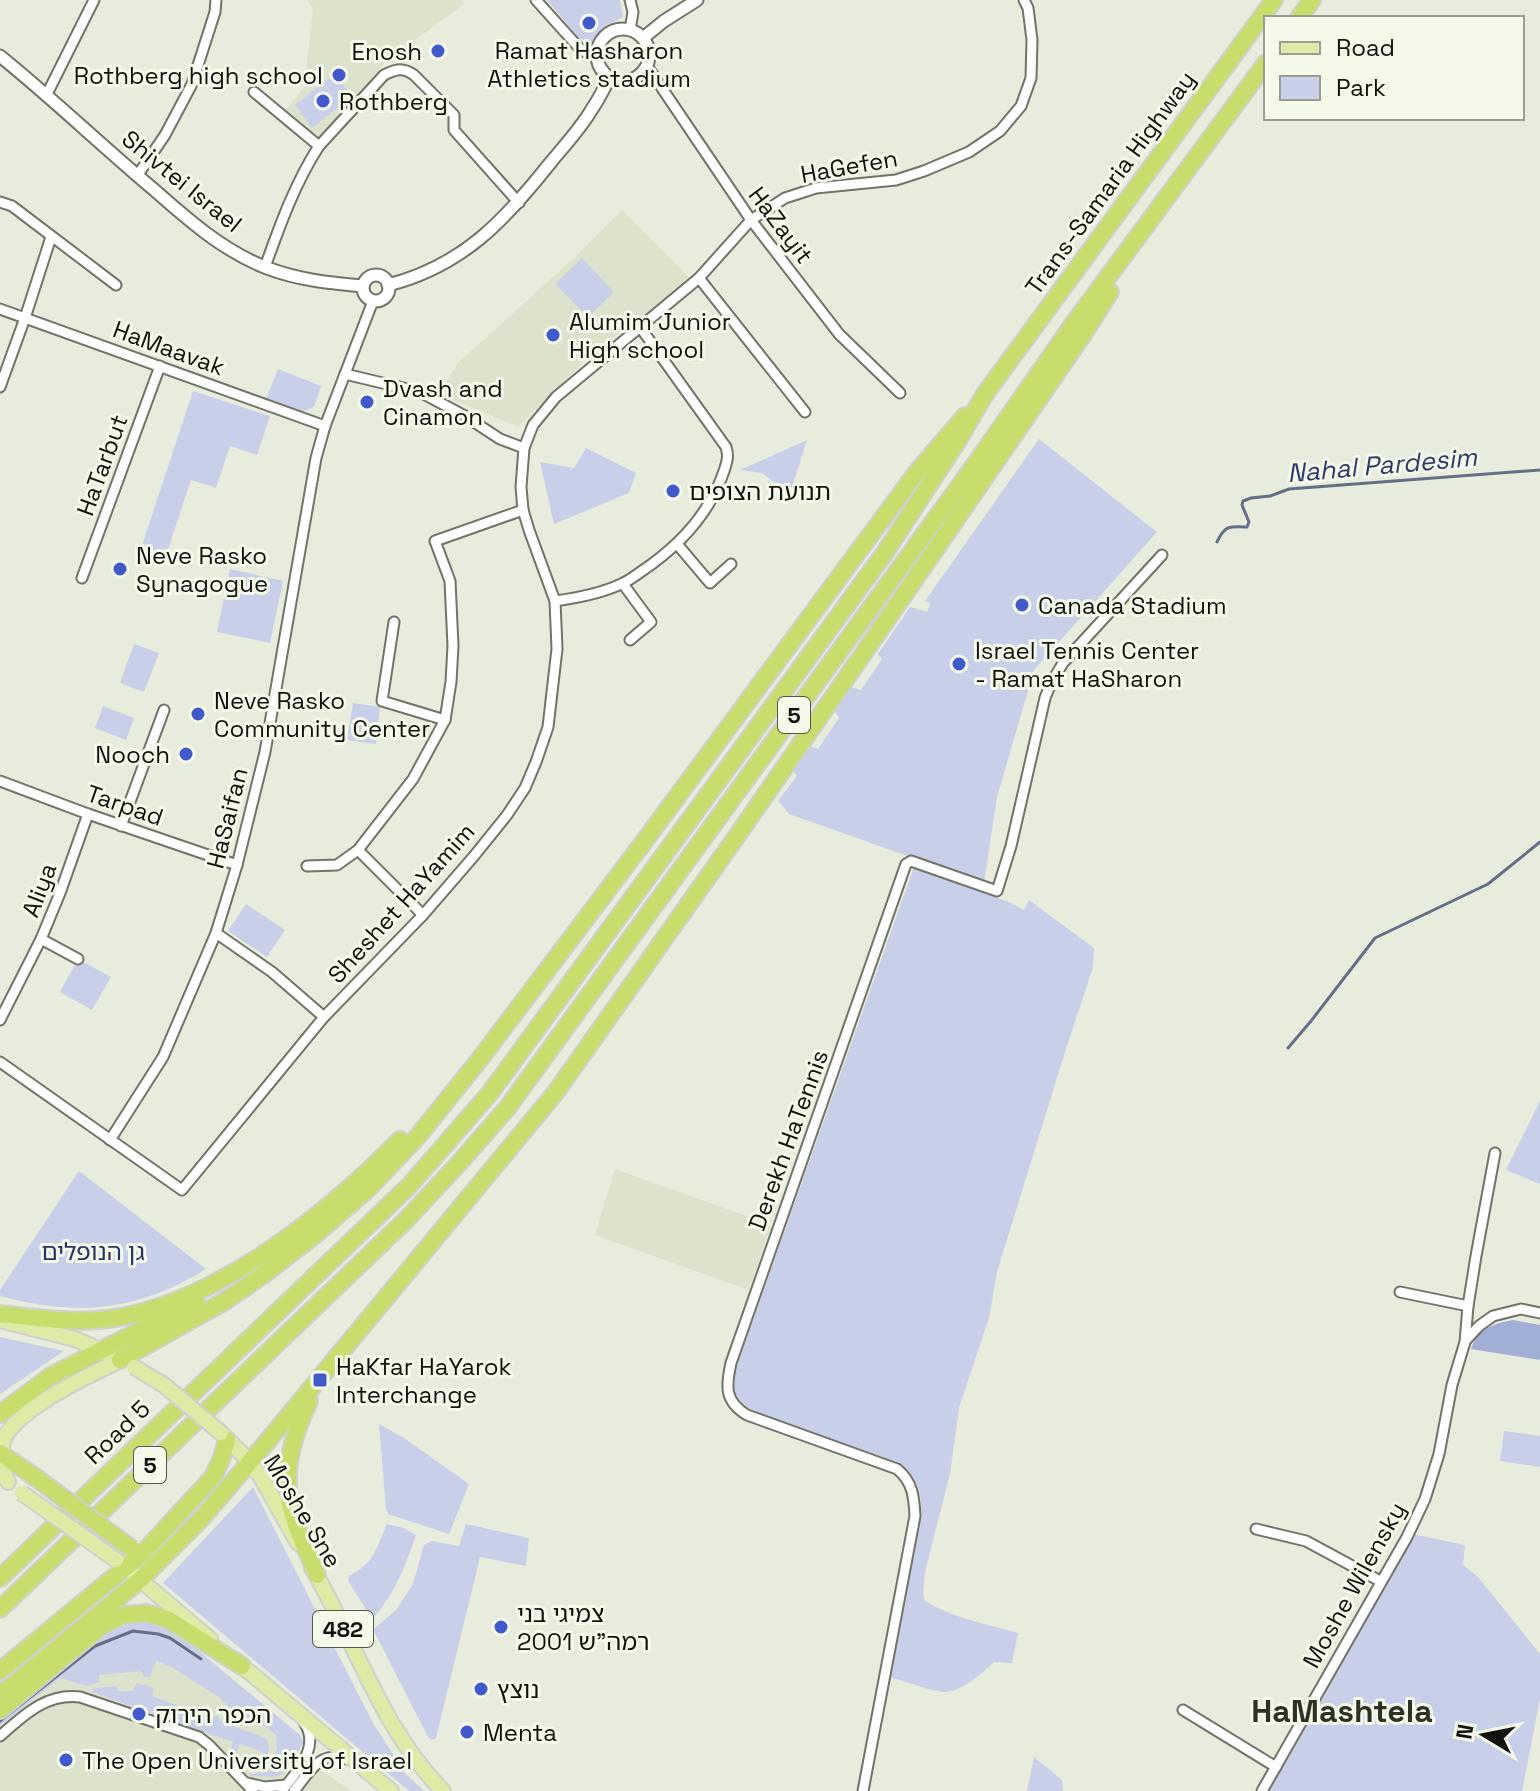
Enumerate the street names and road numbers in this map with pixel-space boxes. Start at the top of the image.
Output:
street label: Trans-Samaria Highway [1018,65,1202,301]
street label: Shivtei Israel [116,123,248,239]
street label: HaGefen [798,142,900,190]
street label: HaZayit [742,180,820,270]
street label: HaMaavak [109,314,229,383]
street label: HaTarbut [69,410,135,520]
road number: 5 [778,697,810,733]
street label: HaSaifan [200,764,254,872]
street label: Tarpad [82,777,168,833]
street label: Sheshet HaYamim [321,816,481,990]
street label: Aliya [15,858,63,921]
street label: Derekh HaTennis [741,1045,835,1235]
street label: Road 5 [78,1394,156,1470]
road number: 5 [134,1447,166,1483]
street label: Moshe Sne [257,1449,349,1573]
street label: Moshe Wilensky [1296,1497,1412,1673]
road number: 482 [313,1611,373,1647]

